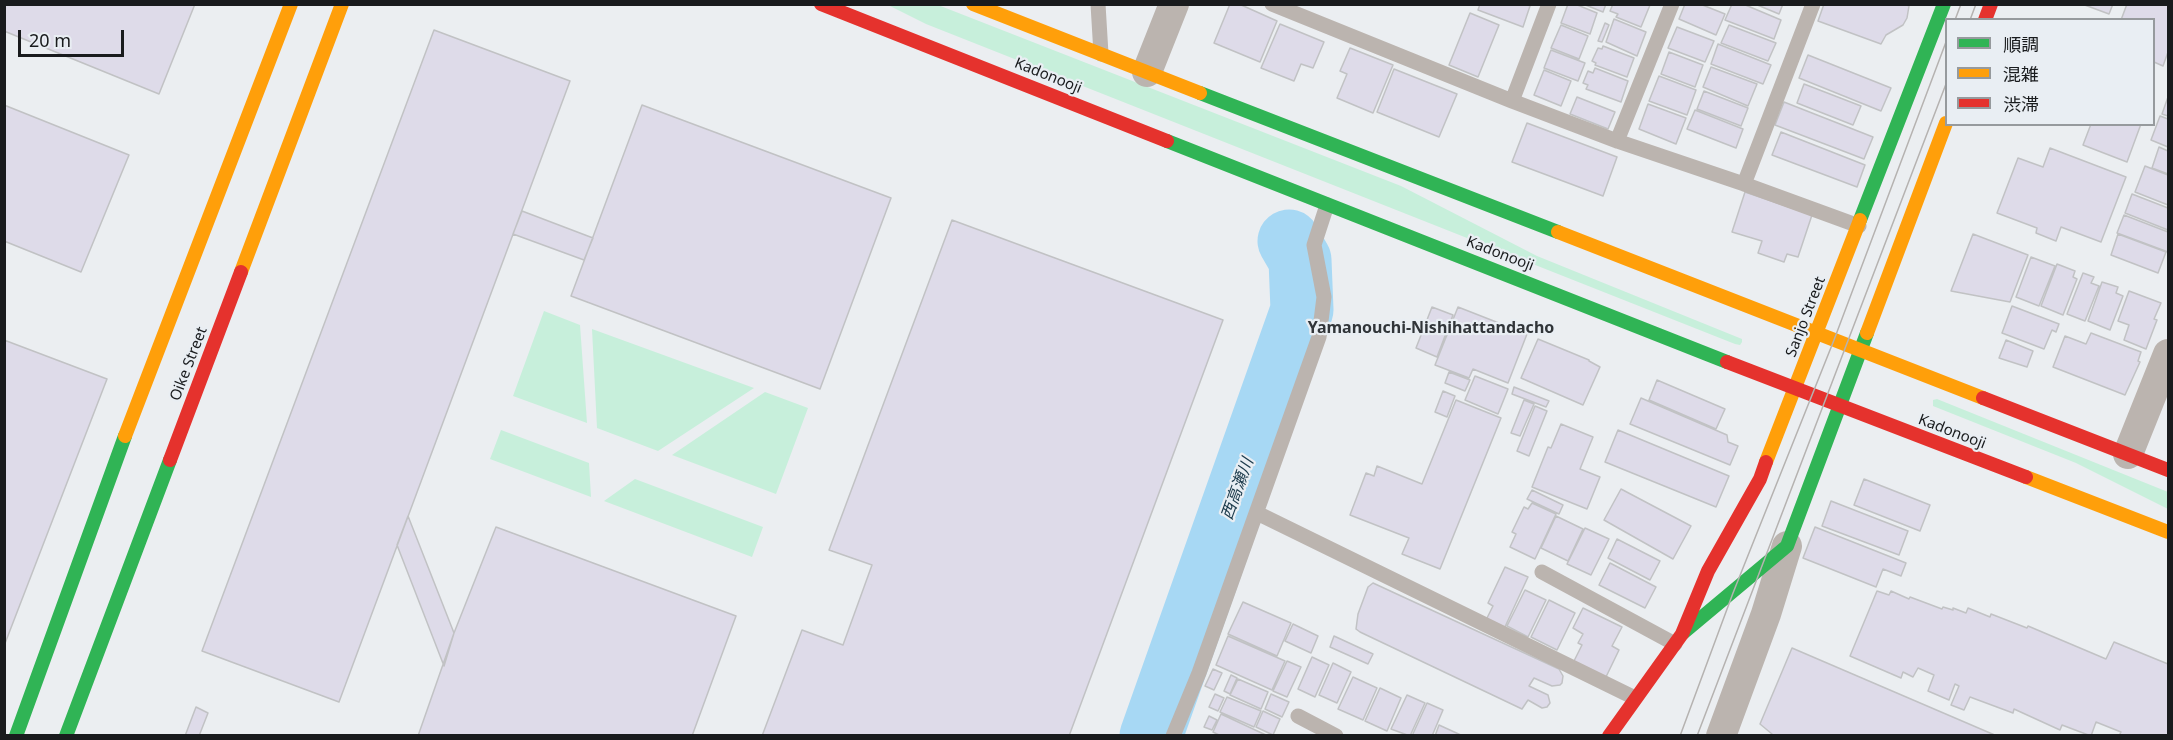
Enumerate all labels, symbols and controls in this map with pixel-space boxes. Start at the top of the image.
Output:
scale bar [21,18,128,56]
legend [1945,18,2155,126]
text: 20 m [29,28,71,52]
text: 順調 [2003,32,2039,56]
street label: Kadonooji [1012,54,1084,98]
text: 混雑 [2003,62,2039,86]
text: 渋滞 [2003,92,2039,116]
street label: Kadonooji [1464,233,1536,275]
street label: Sanjo Street [1782,274,1830,360]
district label: Yamanouchi-Nishihattandacho [1308,318,1554,338]
street label: Oike Street [167,324,211,404]
street label: Kadonooji [1916,411,1988,453]
water label: 西高瀬川 [1218,456,1258,522]

